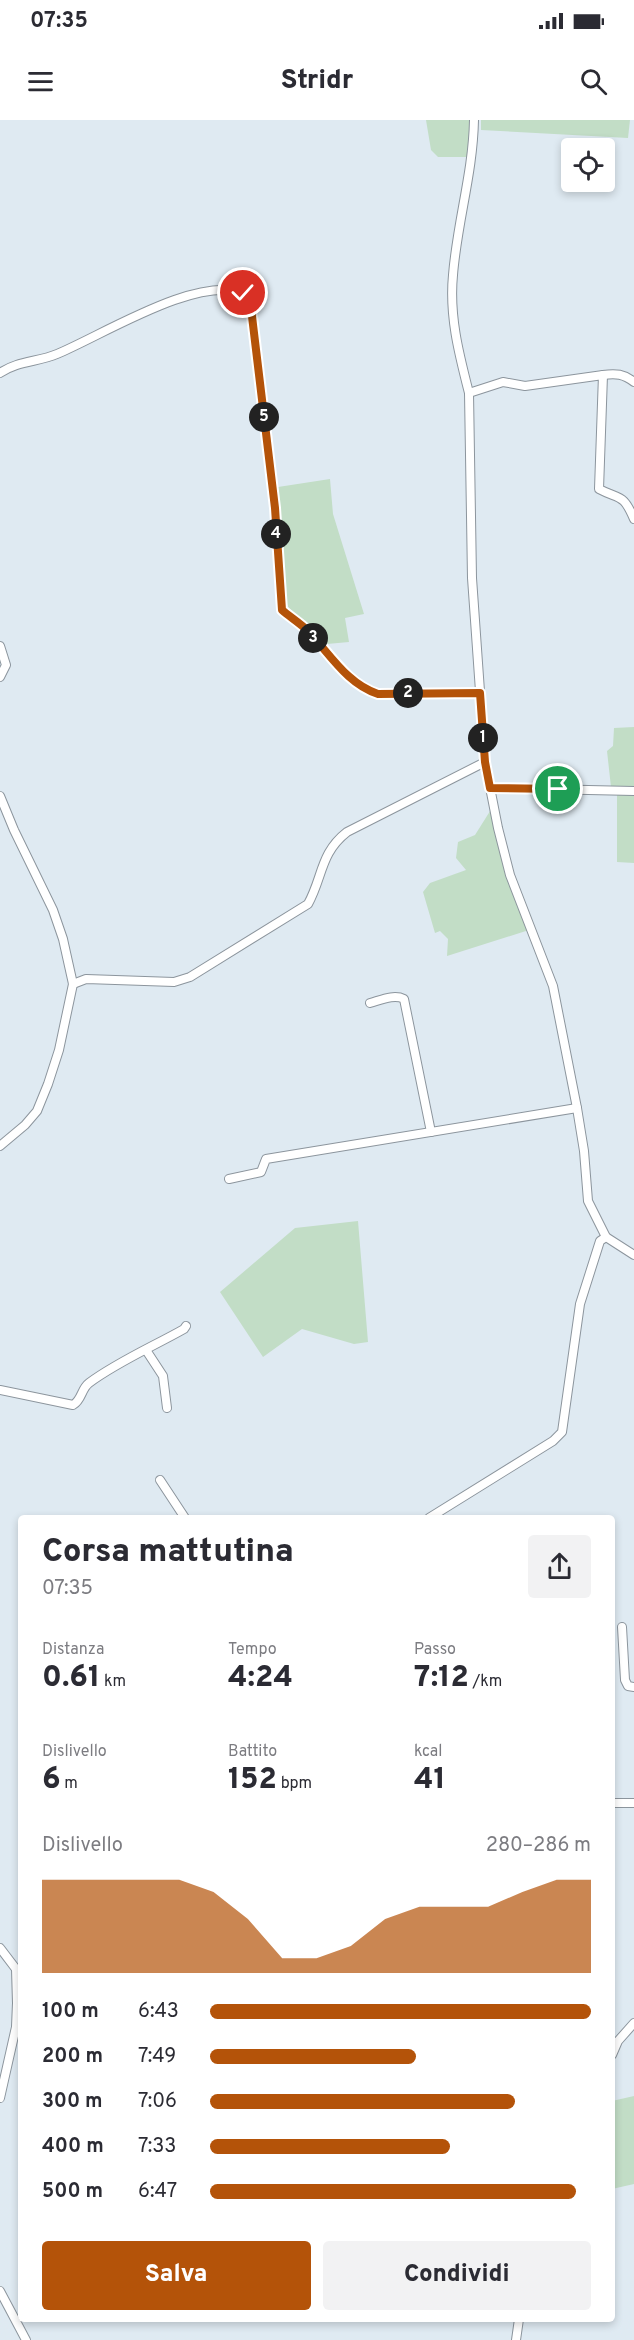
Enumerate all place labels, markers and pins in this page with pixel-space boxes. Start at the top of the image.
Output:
pin [217,267,268,318]
pin: 5 [249,402,279,432]
pin: 4 [261,519,291,549]
pin: 3 [298,623,328,653]
pin: 2 [393,678,423,708]
pin: 1 [468,723,498,753]
pin [532,763,583,814]

